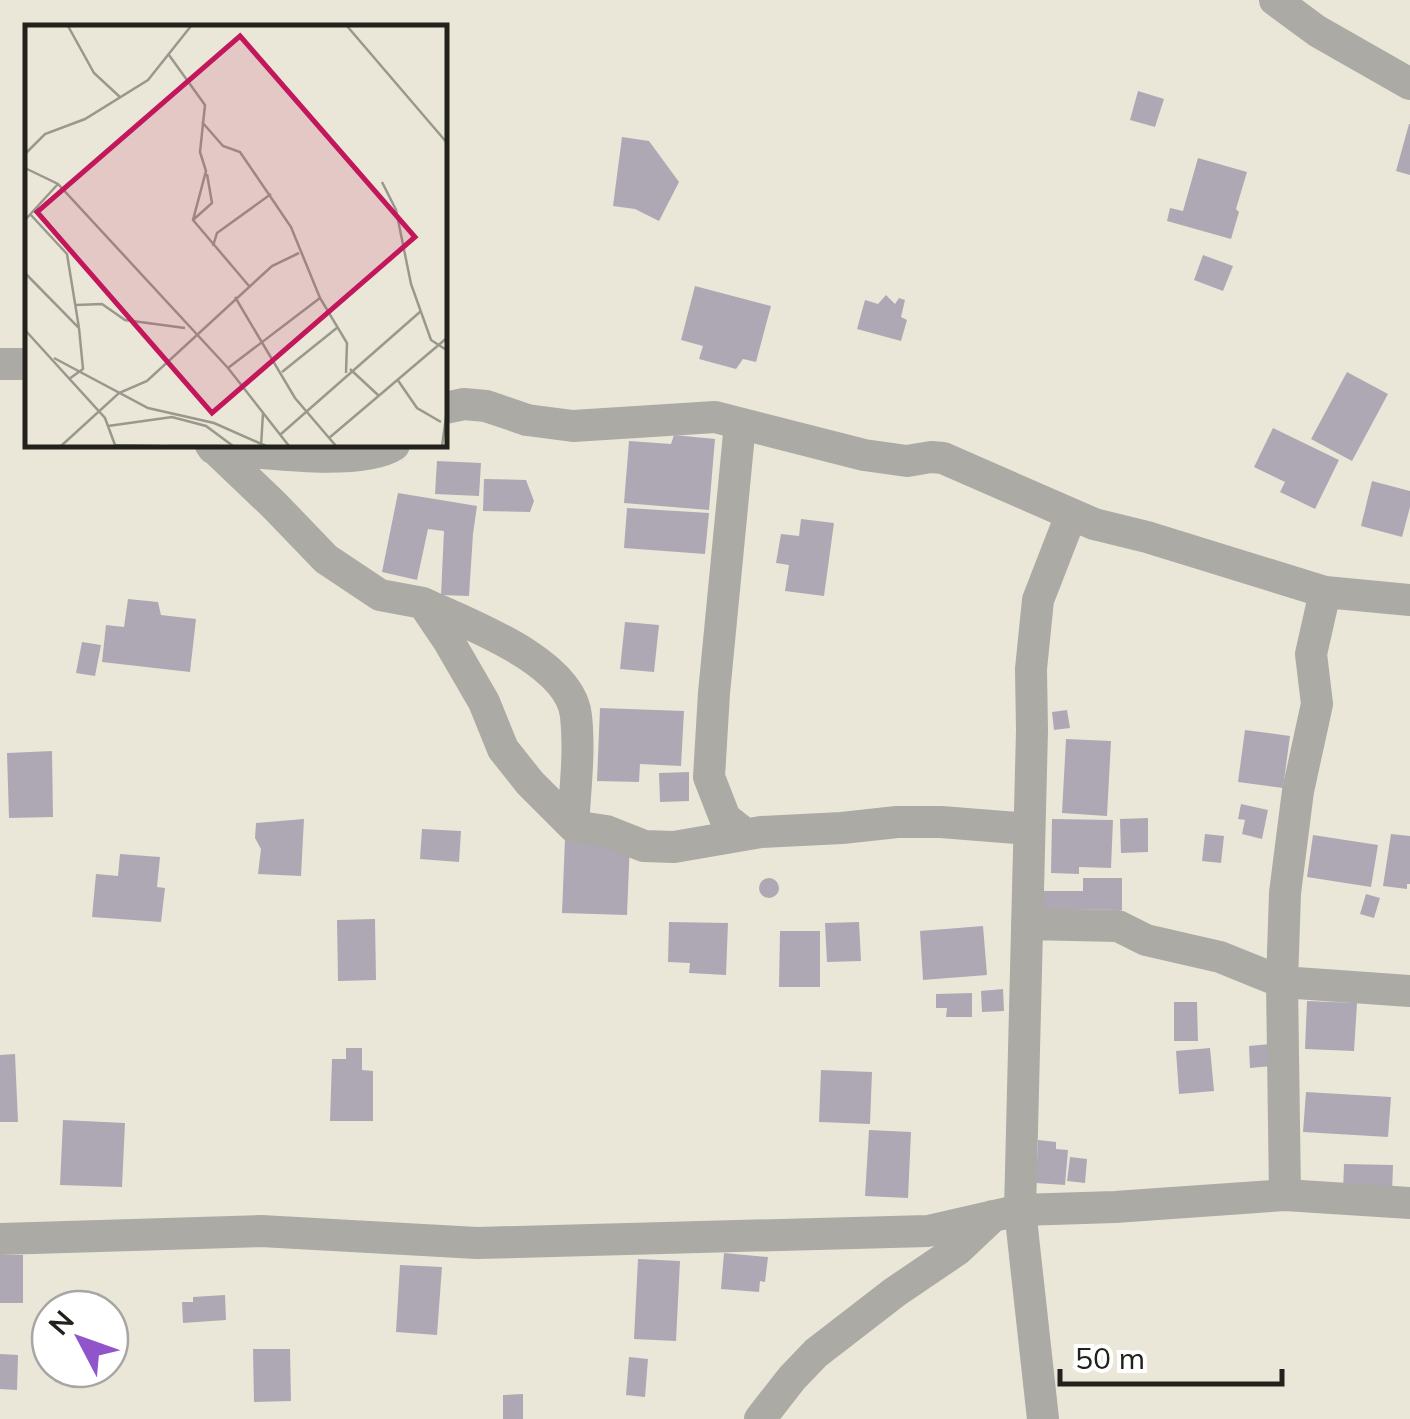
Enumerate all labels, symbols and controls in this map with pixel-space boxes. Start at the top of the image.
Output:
inset map [25,25,448,448]
north arrow [30,1289,130,1389]
text: N [41,1303,81,1342]
scale bar [1060,1324,1282,1386]
text: 50 m [1075,1339,1145,1377]

